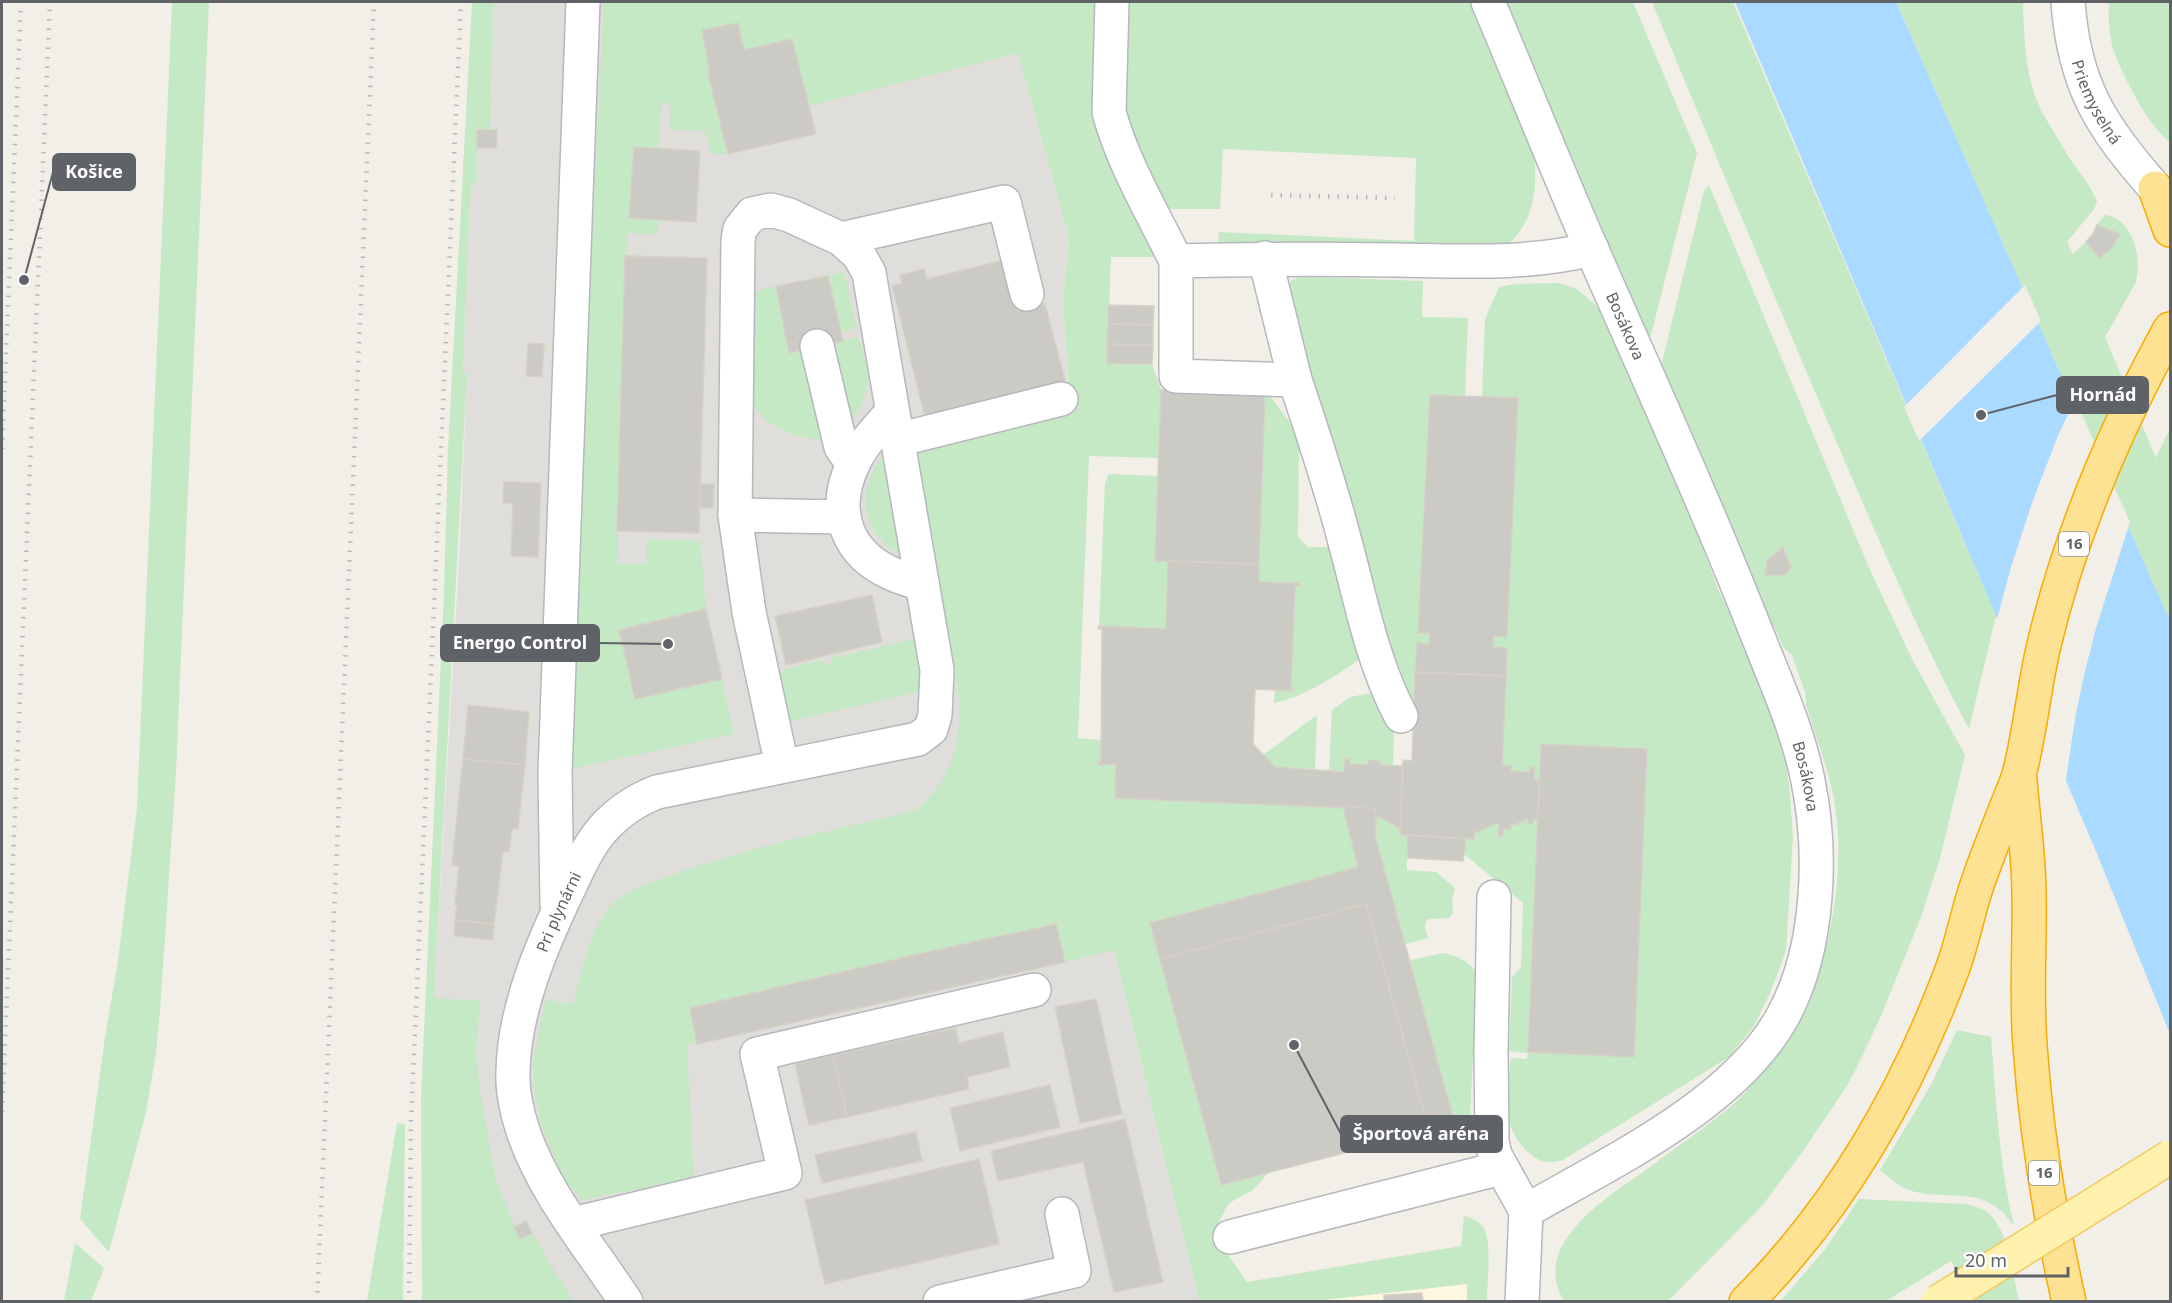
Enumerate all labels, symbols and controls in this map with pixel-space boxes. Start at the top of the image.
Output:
street label: Priemyselná [2067,57,2127,149]
callout: Košice [53,154,135,190]
text: Košice [65,159,123,183]
street label: Bosákova [1601,289,1650,363]
callout: Hornád [2057,377,2148,413]
text: Hornád [2070,382,2136,406]
road number: 16 [2059,532,2089,556]
callout: Energo Control [441,625,599,661]
text: Energo Control [453,630,587,654]
street label: Bosákova [1787,739,1824,813]
street label: Pri plynárni [531,868,586,955]
callout: Športová aréna [1341,1116,1502,1152]
text: Športová aréna [1353,1121,1489,1145]
road number: 16 [2029,1161,2059,1185]
scale bar [1956,1240,2068,1278]
text: 20 m [1965,1248,2007,1272]

